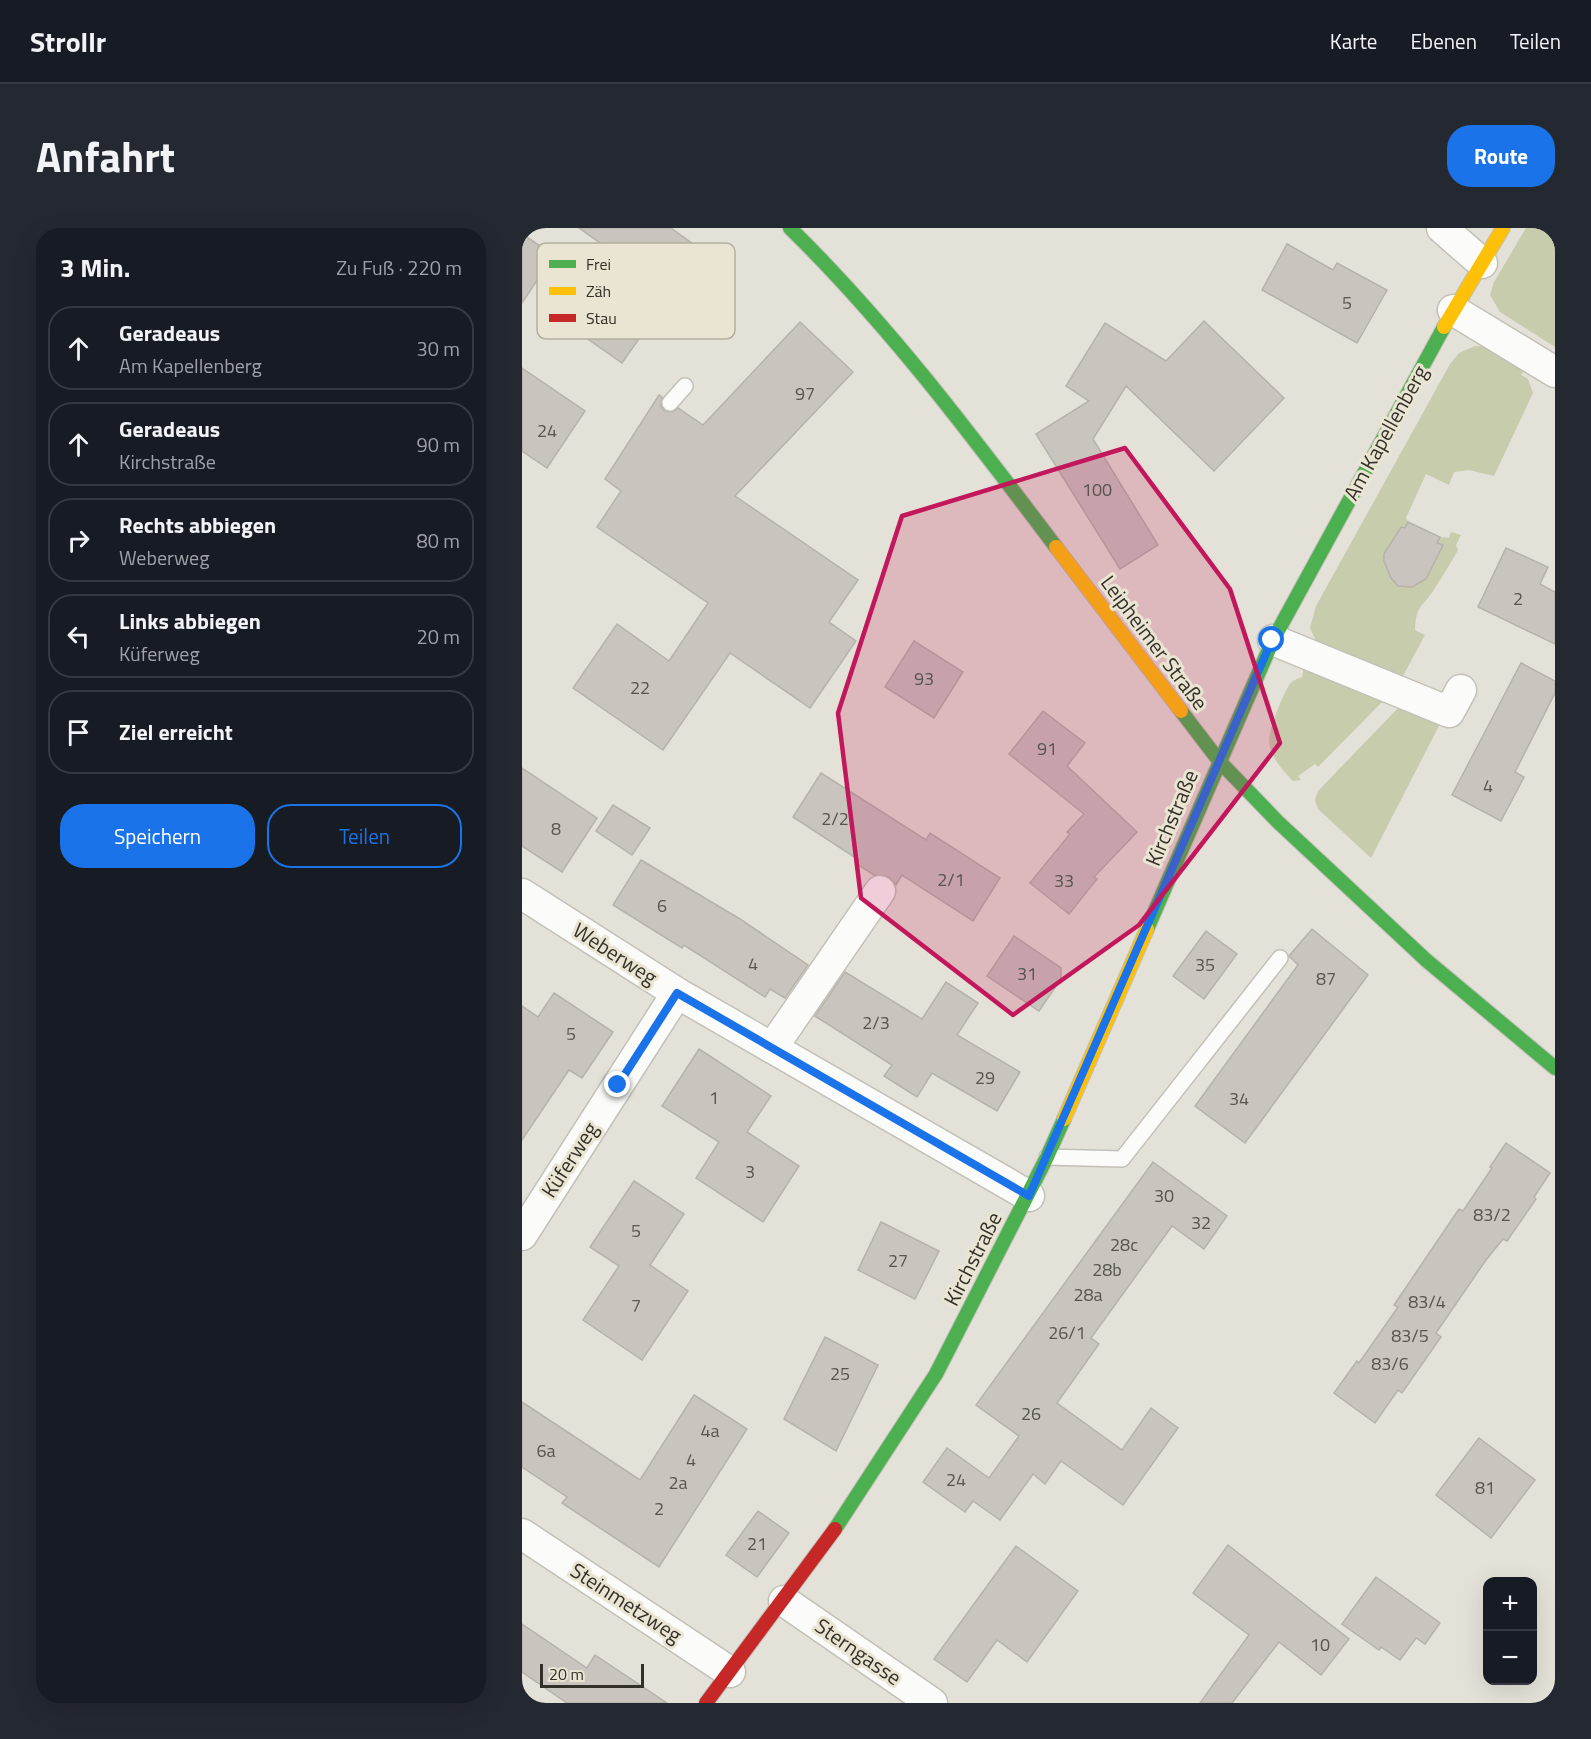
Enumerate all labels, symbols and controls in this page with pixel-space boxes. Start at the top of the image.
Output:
text: Strollr [30,20,106,63]
text: Karte [1330,25,1377,57]
text: Ebenen [1410,25,1477,57]
text: Teilen [1510,25,1561,57]
text: Anfahrt [36,124,175,188]
button: Route [1447,125,1555,187]
legend [537,243,735,339]
text: 3 Min. [60,248,130,287]
text: Zu Fuß · 220 m [336,252,462,283]
text: Frei [586,252,611,276]
text: Zäh [586,279,611,303]
house number: 5 [1342,289,1352,316]
text: Stau [586,306,617,330]
text: Geradeaus [119,316,220,350]
icon: ahead [62,332,95,365]
text: 30 m [416,333,460,364]
text: Am Kapellenberg [119,350,262,381]
street label: Am Kapellenberg [1335,359,1436,506]
house number: 97 [795,380,815,407]
text: Geradeaus [119,412,220,446]
house number: 24 [537,417,557,444]
icon: ahead [62,428,95,461]
text: 90 m [416,429,460,460]
text: Kirchstraße [119,446,216,477]
house number: 100 [1082,476,1112,503]
text: Rechts abbiegen [119,508,276,542]
icon: right [62,524,95,557]
text: 80 m [416,525,460,556]
text: Weberweg [119,542,209,573]
street label: Leipheimer Straße [1093,568,1216,717]
house number: 2 [1513,585,1523,612]
text: Links abbiegen [119,604,261,638]
icon: left [62,620,95,653]
text: 20 m [416,621,460,652]
route start [1258,626,1284,652]
text: Küferweg [119,638,200,669]
house number: 93 [914,665,934,692]
house number: 22 [630,674,650,701]
text: Ziel erreicht [119,715,233,749]
icon: arrive [62,716,95,749]
house number: 91 [1037,735,1057,762]
street label: Kirchstraße [1136,765,1206,871]
house number: 4 [1483,772,1493,799]
button: Speichern [60,804,255,868]
button: Teilen [267,804,462,868]
house number: 2/2 [821,805,849,832]
house number: 8 [551,815,561,842]
house number: 2/1 [937,866,965,893]
house number: 33 [1054,867,1074,894]
house number: 6 [657,892,667,919]
street label: Weberweg [567,914,664,993]
house number: 4 [748,950,758,977]
house number: 35 [1195,951,1215,978]
house number: 31 [1017,960,1037,987]
house number: 87 [1316,965,1336,992]
house number: 2/3 [862,1009,890,1036]
house number: 5 [566,1020,576,1047]
house number: 29 [975,1064,995,1091]
route end [604,1071,630,1097]
house number: 1 [709,1084,719,1111]
house number: 34 [1229,1085,1249,1112]
street label: Küferweg [533,1115,606,1204]
house number: 3 [745,1158,755,1185]
house number: 30 [1154,1182,1174,1209]
house number: 83/2 [1473,1201,1511,1228]
street label: Kirchstraße [935,1206,1009,1311]
house number: 32 [1191,1209,1211,1236]
house number: 5 [631,1217,641,1244]
house number: 28c [1110,1231,1138,1258]
house number: 27 [888,1247,908,1274]
house number: 28b [1092,1256,1122,1283]
house number: 28a [1073,1281,1103,1308]
house number: 83/4 [1408,1288,1446,1315]
house number: 7 [631,1292,641,1319]
house number: 26/1 [1048,1319,1086,1346]
house number: 83/5 [1391,1322,1429,1349]
house number: 83/6 [1371,1350,1409,1377]
house number: 25 [830,1360,850,1387]
house number: 26 [1021,1400,1041,1427]
house number: 4a [700,1417,720,1444]
house number: 6a [536,1437,556,1464]
house number: 4 [686,1446,696,1473]
house number: 24 [946,1466,966,1493]
house number: 2a [668,1469,688,1496]
house number: 81 [1475,1474,1495,1501]
house number: 2 [654,1495,664,1522]
house number: 21 [747,1530,767,1557]
street label: Steinmetzweg [564,1554,689,1650]
map controls [1483,1577,1537,1685]
button: + [1483,1577,1537,1631]
street label: Sterngasse [809,1610,908,1693]
house number: 10 [1310,1631,1330,1658]
button: − [1483,1631,1537,1685]
scale bar [540,1661,644,1688]
text: 20 m [549,1662,584,1686]

